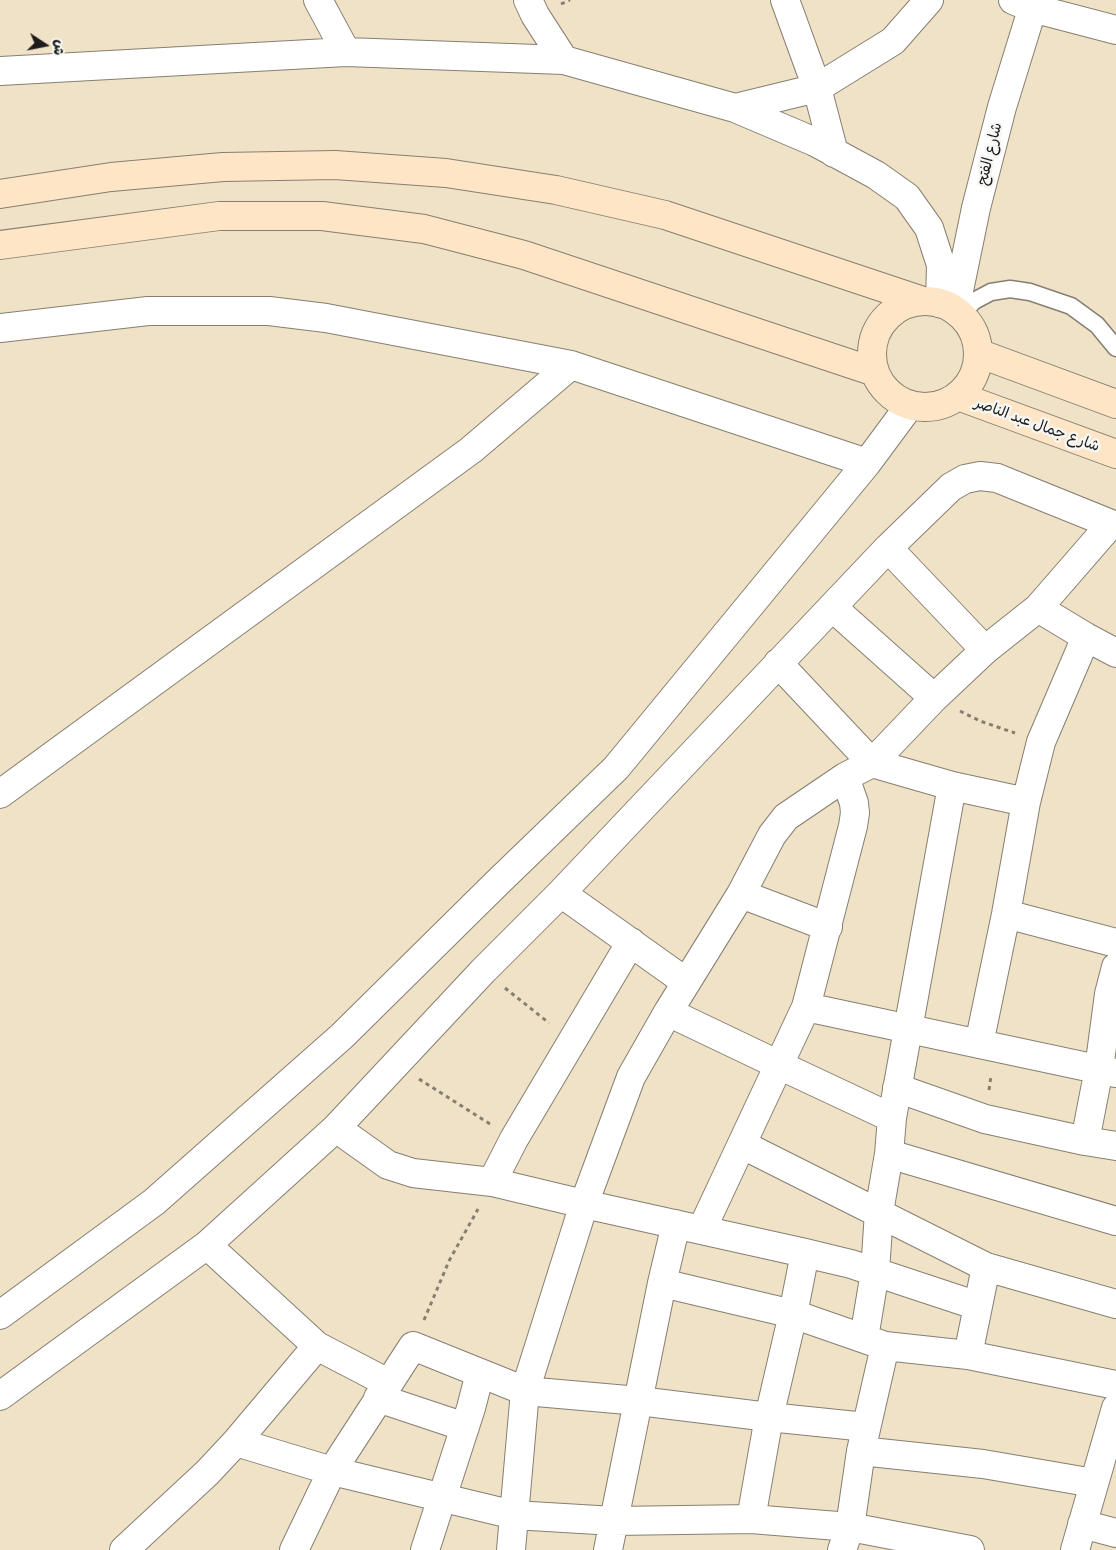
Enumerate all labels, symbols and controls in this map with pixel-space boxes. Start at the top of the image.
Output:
north arrow [20,20,70,70]
text: ش [49,39,71,57]
street label: شارع الفتح [974,121,1006,187]
street label: شارع جمال عبد الناصر [972,394,1102,456]

